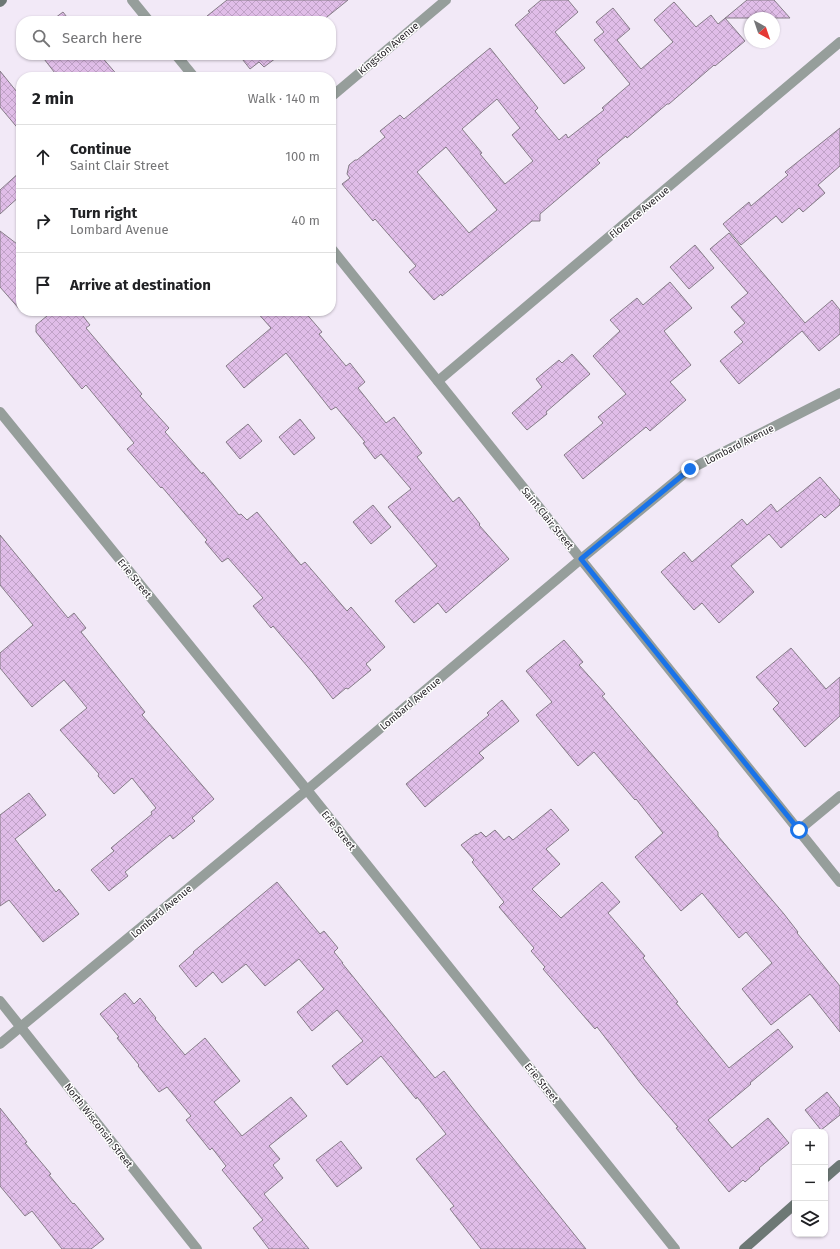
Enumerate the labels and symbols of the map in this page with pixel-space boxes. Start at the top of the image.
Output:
north arrow [744,12,780,48]
street label: Kingston Avenue [356,20,421,78]
street label: Florence Avenue [607,184,672,241]
street label: Lombard Avenue [703,422,776,467]
route end [681,460,699,478]
street label: Saint Clair Street [519,485,576,552]
street label: Erie Street [115,557,154,601]
street label: Lombard Avenue [378,675,444,733]
street label: Erie Street [319,809,358,853]
route start [790,821,808,839]
street label: Lombard Avenue [129,883,195,941]
street label: Erie Street [522,1061,561,1105]
street label: North Wisconsin Street [62,1081,135,1171]

